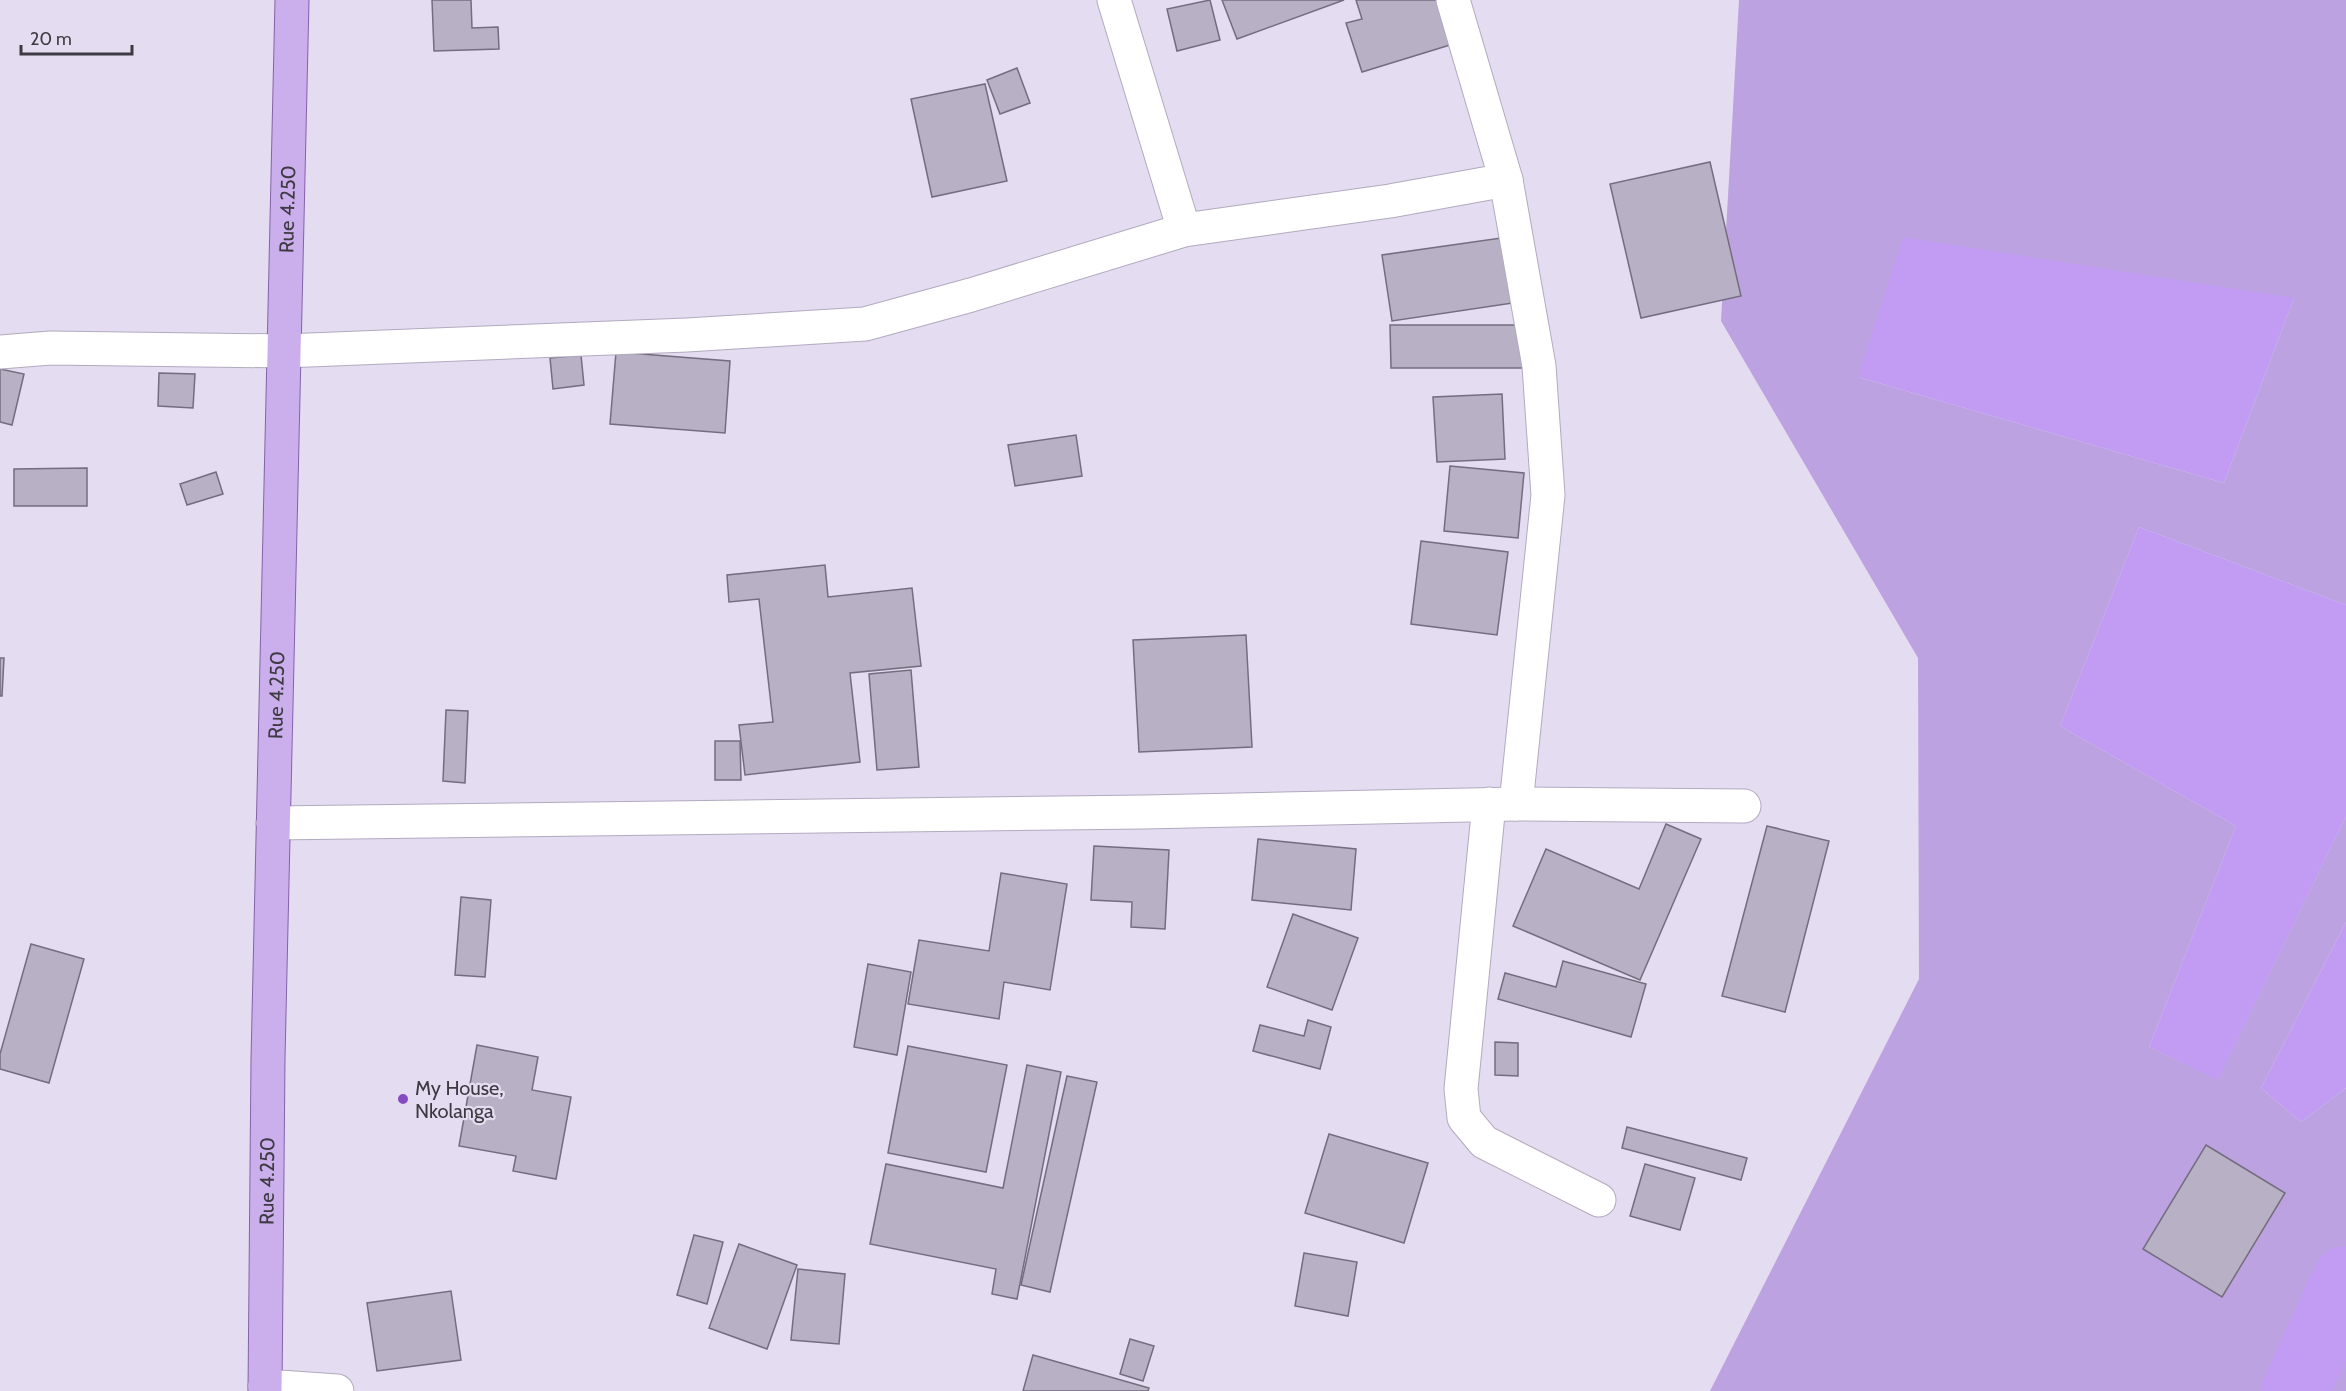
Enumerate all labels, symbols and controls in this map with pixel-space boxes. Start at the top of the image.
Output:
scale bar [21,18,132,56]
text: 20 m [30,28,72,50]
street label: Rue 4.250 [274,165,300,253]
street label: Rue 4.250 [263,651,289,739]
place label: My House, Nkolanga [415,1076,504,1123]
marker: My House, Nkolanga [396,1092,410,1106]
street label: Rue 4.250 [255,1137,279,1225]

